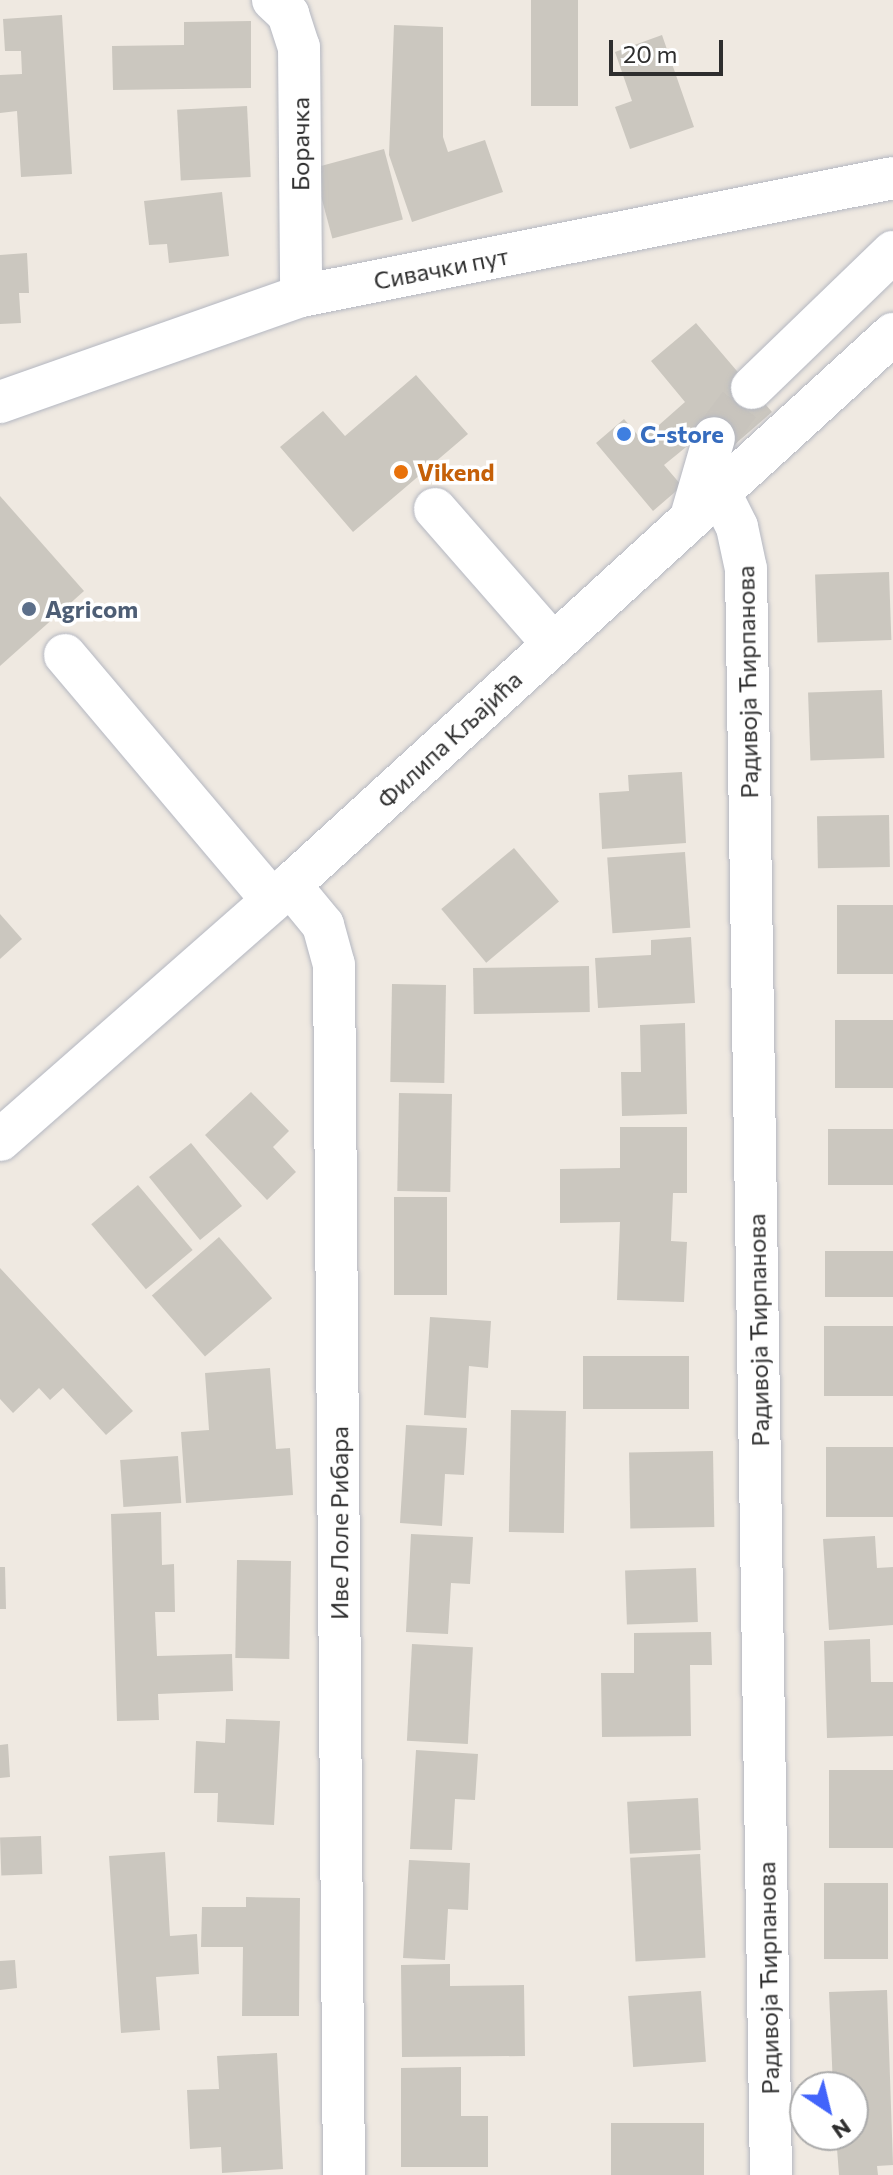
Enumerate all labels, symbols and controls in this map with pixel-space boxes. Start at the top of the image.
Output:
scale bar [613,24,727,74]
text: 20 m [623,39,677,68]
street label: Борачка [286,97,314,191]
street label: Сивачки пут [371,241,511,295]
place label: C-store [640,420,724,448]
marker: C-store [615,425,633,443]
place label: Vikend [417,458,494,486]
marker: Vikend [392,463,410,481]
street label: Радивоја Ћирпанова [731,565,763,799]
place label: Agricom [45,595,138,623]
marker: Agricom [20,600,38,618]
street label: Филипа Кљајића [371,665,527,813]
street label: Радивоја Ћирпанова [742,1213,774,1447]
street label: Иве Лоле Рибара [325,1426,353,1620]
street label: Радивоја Ћирпанова [752,1861,784,2095]
north arrow [789,2071,869,2151]
text: N [827,2114,856,2145]

